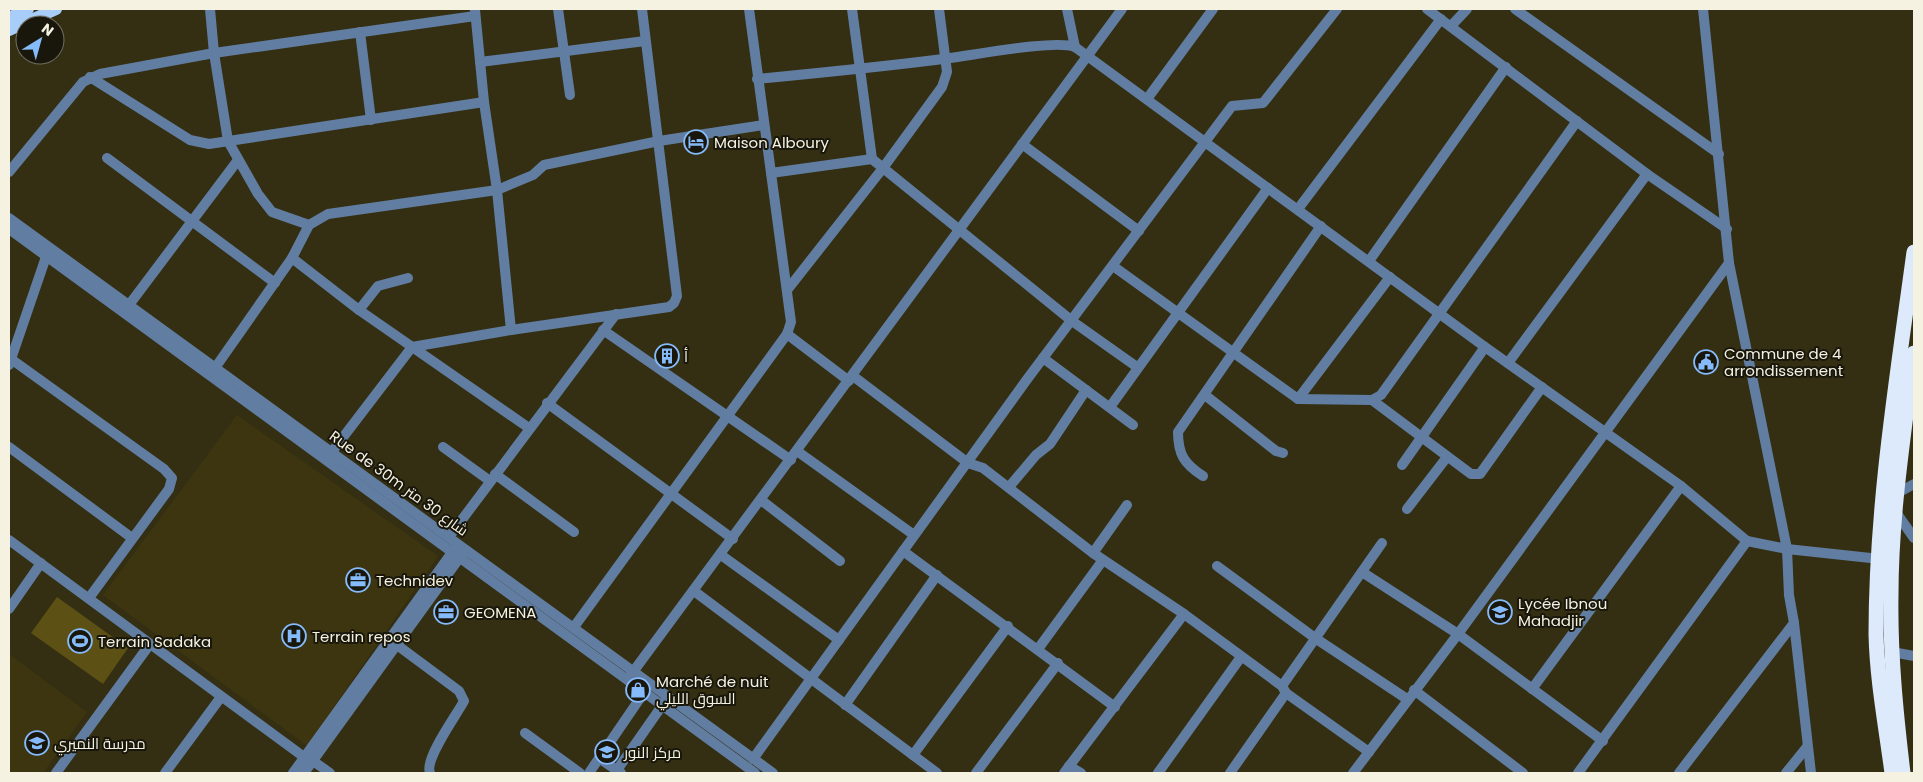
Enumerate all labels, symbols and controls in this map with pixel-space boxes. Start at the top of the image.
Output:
north arrow [15,15,65,65]
text: N [38,18,58,41]
hotel icon: Maison Alboury [683,129,709,155]
place label: Maison Alboury [714,132,830,153]
building icon: أ [654,343,680,369]
place label: Commune de 4 arrondissement [1724,343,1843,381]
place label: أ [684,346,688,367]
public building icon: Commune de 4 arrondissement [1693,349,1719,375]
street label: Rue de 30m شارع 30 متر [325,425,473,541]
office icon: Technidev [345,567,371,593]
place label: Technidev [376,570,454,591]
place label: Lycée Ibnou Mahadjir [1518,593,1607,631]
office icon: GEOMENA [433,599,459,625]
school or university icon: Lycée Ibnou Mahadjir [1487,599,1513,625]
place label: GEOMENA [464,602,536,623]
hospital icon: Terrain repos [281,623,307,649]
place label: Terrain repos [312,626,411,647]
sports icon: Terrain Sadaka [67,628,93,654]
place label: Terrain Sadaka [98,631,211,652]
place label: Marché de nuit السوق الليلي [656,671,768,711]
shop icon: Marché de nuit السوق الليلي [625,677,651,703]
school or university icon: مدرسة النميري [24,730,50,756]
place label: مدرسة النميري [54,733,146,756]
school or university icon: مركز النور [594,739,620,765]
place label: مركز النور [623,742,681,763]

